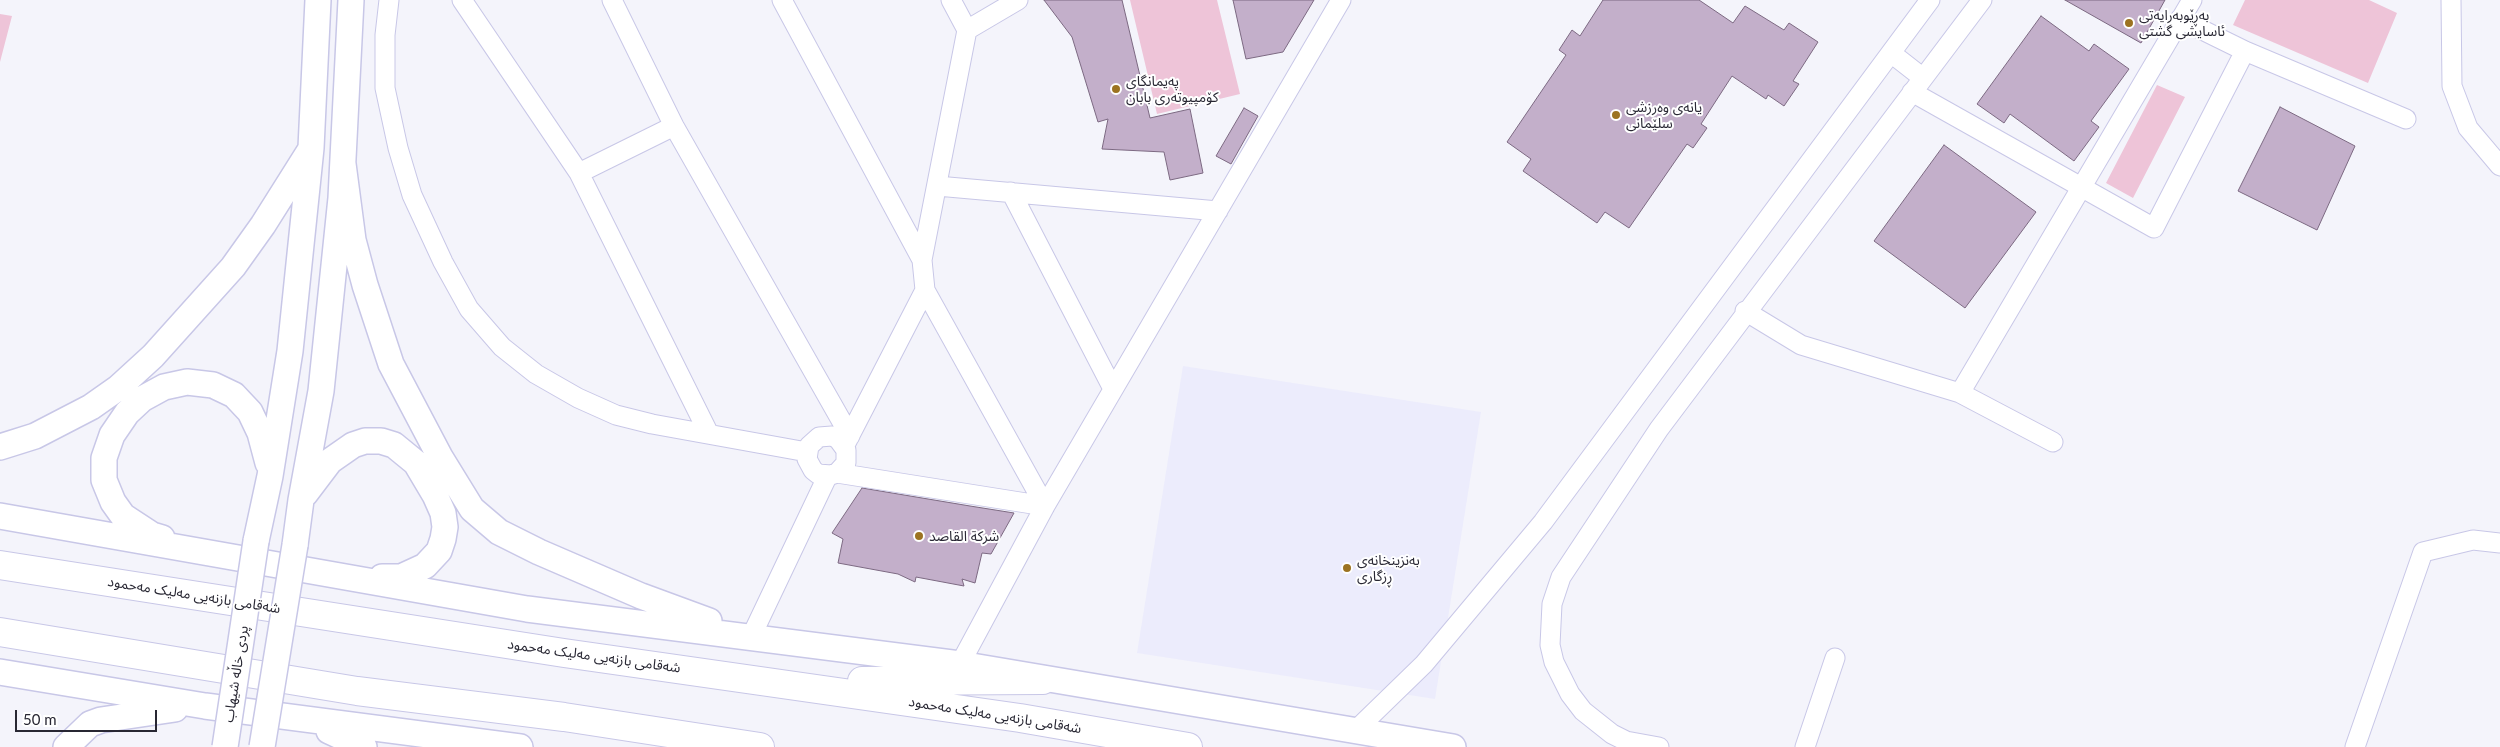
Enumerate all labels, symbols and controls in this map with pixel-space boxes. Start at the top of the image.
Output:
place label: بەڕێوبەرایەتی ئاسایشی گشتی [2139,7,2225,40]
marker: بەڕێوبەرایەتی ئاسایشی گشتی [2123,17,2135,29]
place label: پەیمانگای کۆمپیوتەری بابان [1126,73,1218,105]
marker: پەیمانگای کۆمپیوتەری بابان [1110,83,1122,95]
place label: یانەی وەرزشی سلێمانی [1626,99,1702,132]
marker: یانەی وەرزشی سلێمانی [1610,109,1622,121]
place label: شركة القاصد [929,528,999,544]
marker: شركة القاصد [913,530,925,542]
place label: بەنزینخانەی ڕزگاری [1357,552,1420,584]
marker: بەنزینخانەی ڕزگاری [1341,562,1353,574]
street label: شەقامی بازنەیی مەلیک مەحمود [106,573,282,617]
street label: پردی خاڵە شیهاب [220,624,252,724]
street label: شەقامی بازنەیی مەلیک مەحمود [506,636,682,676]
street label: شەقامی بازنەیی مەلیک مەحمود [907,693,1083,737]
scale bar [18,700,160,732]
text: 50 m [23,710,57,728]

